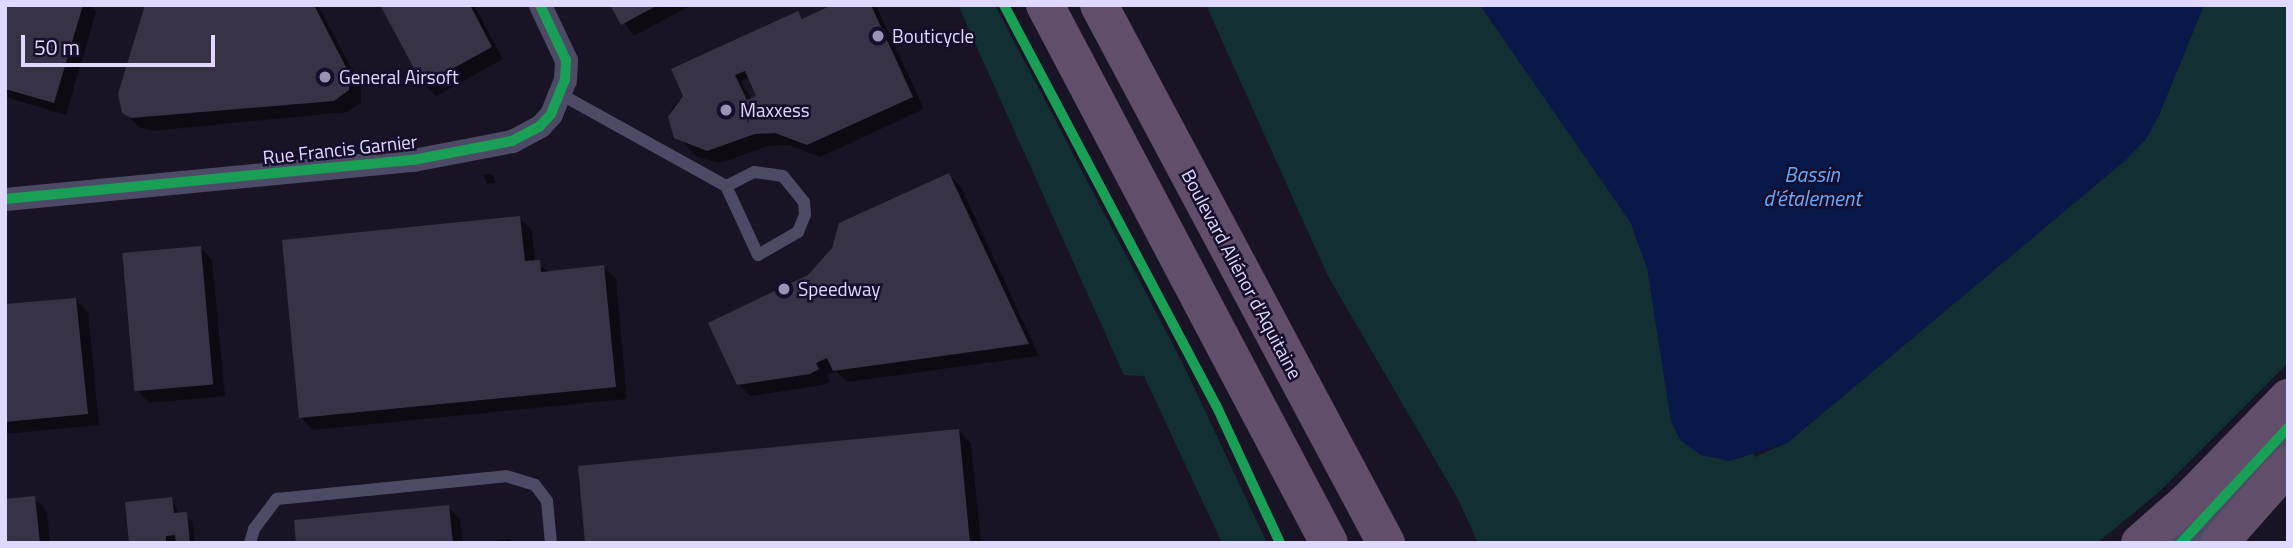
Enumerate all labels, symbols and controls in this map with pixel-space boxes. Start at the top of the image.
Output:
scale bar [24,21,219,65]
place label: Bouticycle [892,25,974,47]
marker: Bouticycle [870,28,886,44]
text: 50 m [34,31,80,63]
place label: General Airsoft [339,66,459,88]
marker: General Airsoft [317,69,333,85]
place label: Maxxess [740,99,810,121]
marker: Maxxess [718,102,734,118]
street label: Rue Francis Garnier [262,130,418,168]
water label: Bassin d'étalement [1763,161,1861,211]
street label: Boulevard Aliénor d'Aquitaine [1177,165,1307,383]
place label: Speedway [798,278,881,300]
marker: Speedway [776,281,792,297]

